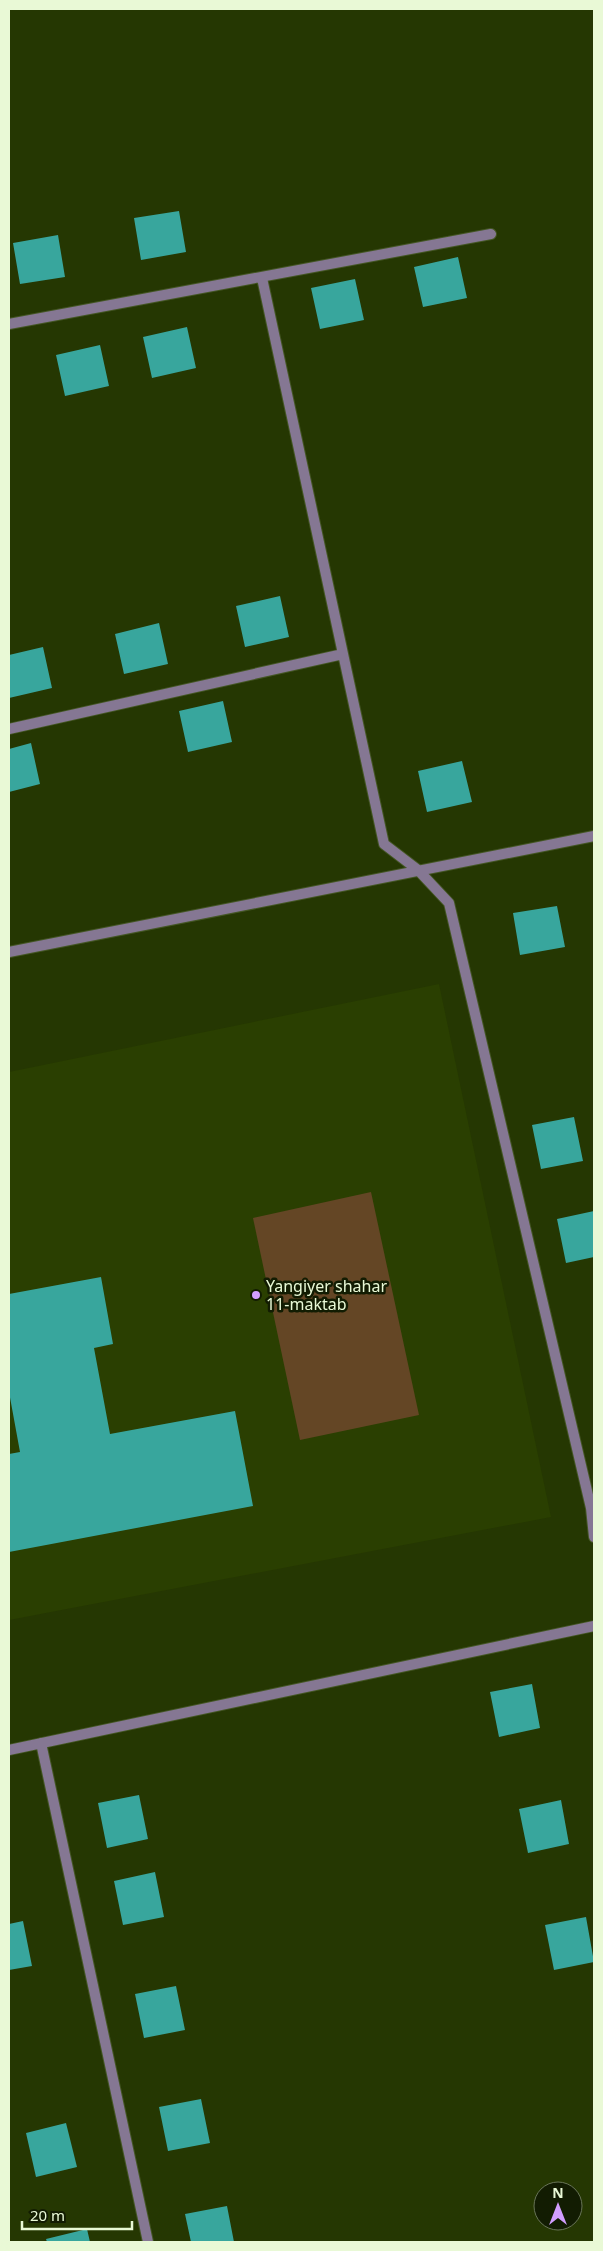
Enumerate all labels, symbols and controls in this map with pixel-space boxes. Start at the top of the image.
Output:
place label: Yangiyer shahar 11-maktab [266,1275,387,1315]
marker: Yangiyer shahar 11-maktab [250,1289,262,1301]
north arrow [533,2181,583,2231]
text: N [552,2183,564,2202]
scale bar [22,2198,132,2230]
text: 20 m [30,2205,65,2225]

